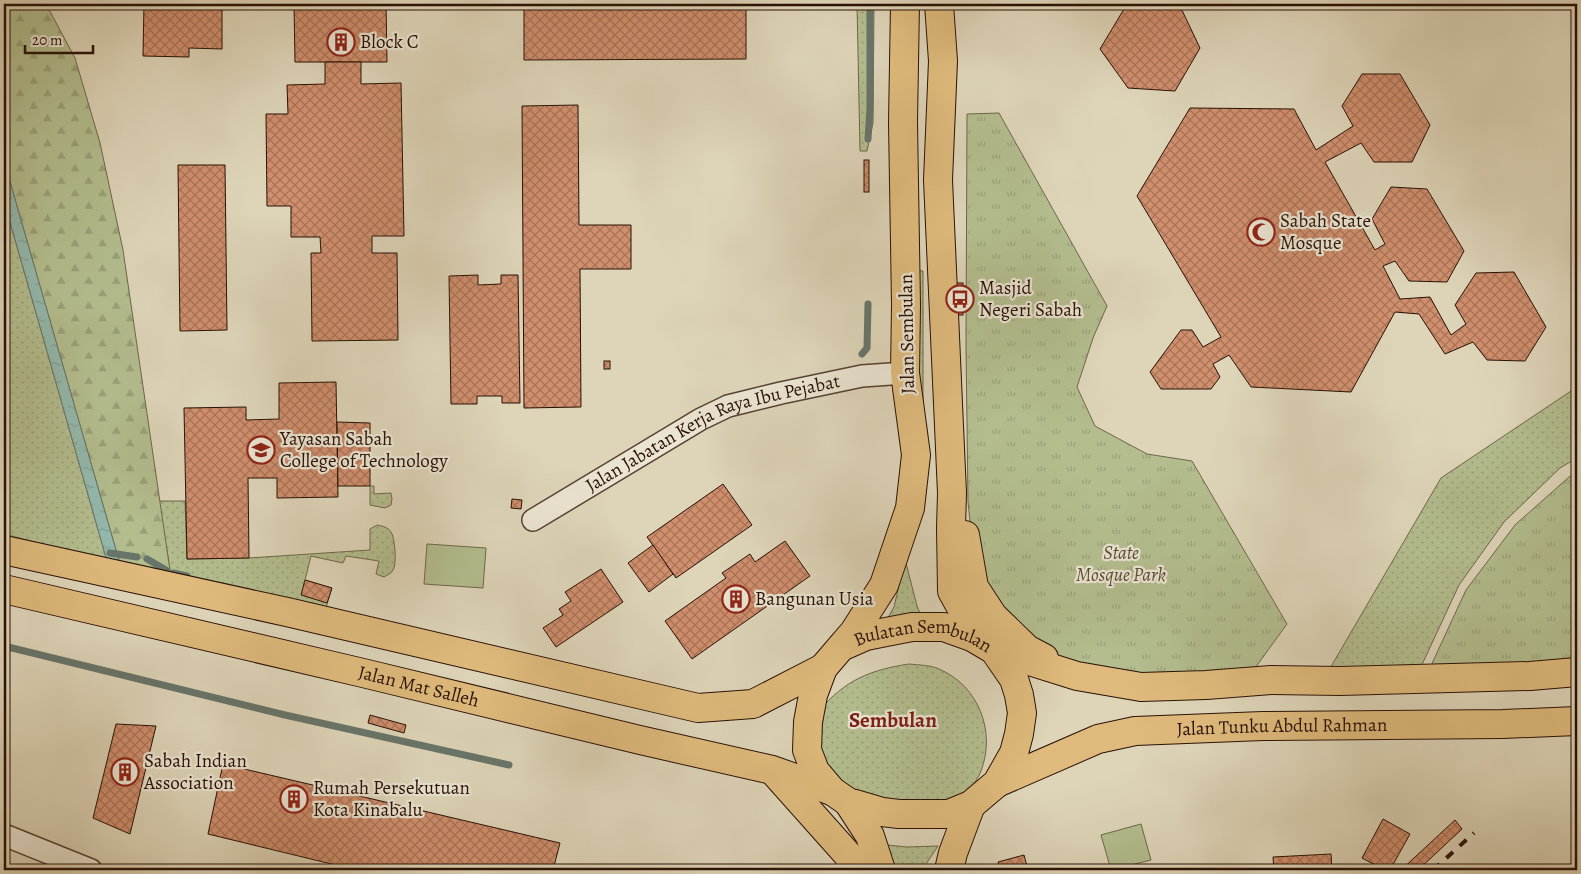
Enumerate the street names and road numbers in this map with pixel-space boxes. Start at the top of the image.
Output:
street label: Jalan Sembulan [893,274,921,394]
street label: Jalan Jabatan Kerja Raya Ibu Pejabat [581,368,842,498]
street label: Bulatan Sembulan [849,614,997,659]
street label: Jalan Mat Salleh [356,659,482,714]
street label: Jalan Tunku Abdul Rahman [1176,712,1387,742]

